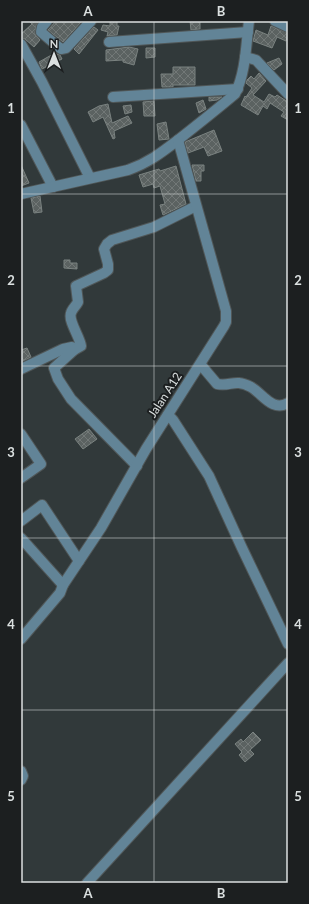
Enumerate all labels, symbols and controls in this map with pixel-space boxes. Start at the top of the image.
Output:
text: A [82,3,93,19]
text: B [217,3,226,19]
north arrow [34,34,74,74]
text: N [50,37,58,50]
text: 1 [7,100,15,116]
text: 1 [294,100,302,116]
text: 2 [7,272,15,288]
text: 2 [294,272,302,288]
street label: Jalan A12 [144,369,185,420]
text: 3 [7,444,15,460]
text: 3 [294,444,302,460]
text: 4 [7,616,15,632]
text: 4 [294,616,302,632]
text: 5 [7,788,15,804]
text: 5 [294,788,302,804]
text: A [82,885,93,901]
text: B [217,885,226,901]

